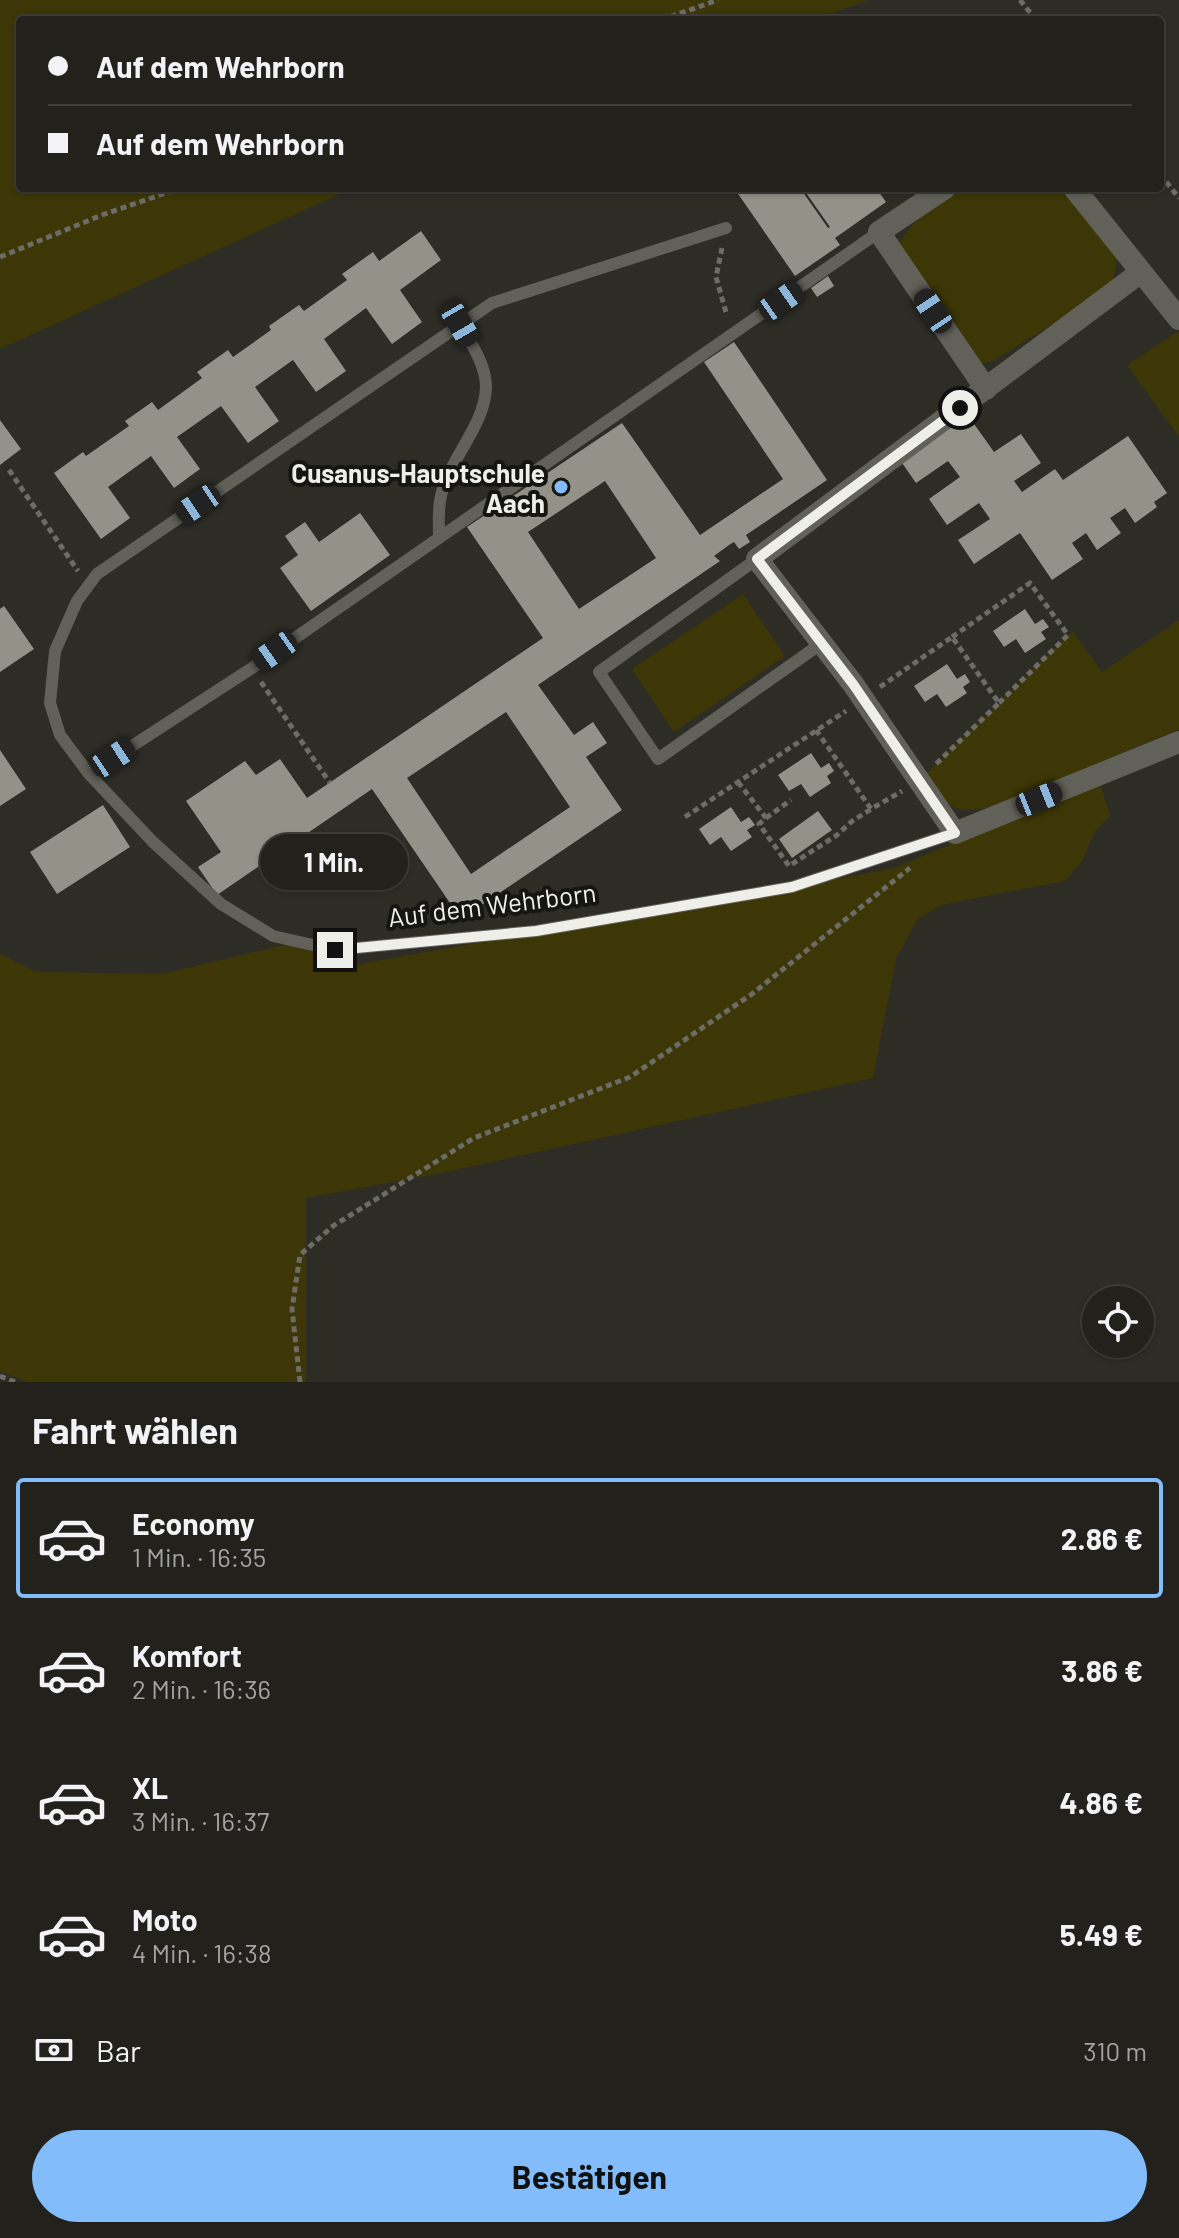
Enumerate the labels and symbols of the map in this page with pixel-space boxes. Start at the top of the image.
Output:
car [754,277,808,325]
car [910,284,956,338]
car [438,297,482,351]
route start [942,390,978,426]
place label: Cusanus-Hauptschule Aach [291,457,545,518]
marker: Cusanus-Hauptschule Aach [552,478,570,496]
car [171,481,225,527]
car [248,627,302,675]
car [86,735,140,781]
car [1012,779,1066,819]
callout: 1 Min. [261,834,409,890]
street label: Auf dem Wehrborn [386,876,598,932]
route end [317,932,353,968]

